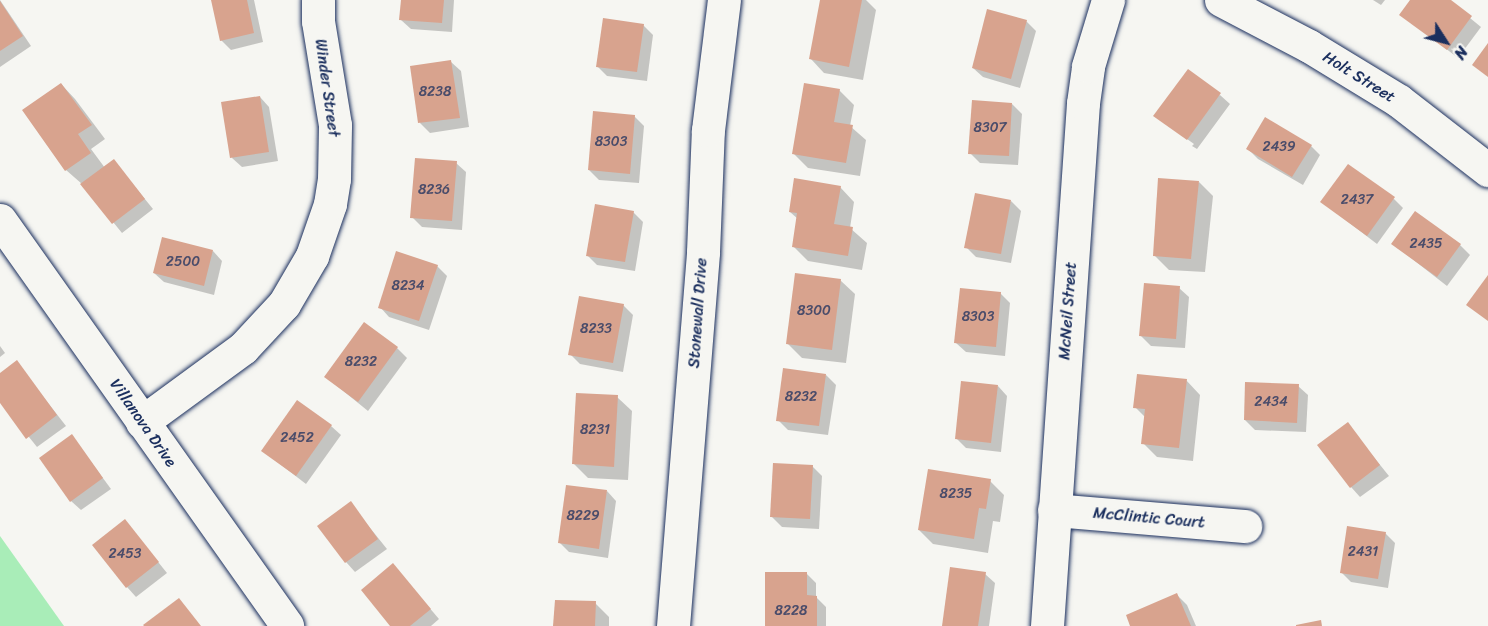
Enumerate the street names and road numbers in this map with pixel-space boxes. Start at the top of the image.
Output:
street label: Winder Street [311,38,343,138]
street label: Holt Street [1319,47,1399,107]
street label: Stonewall Drive [685,257,711,369]
street label: McNeil Street [1055,260,1081,362]
street label: Villanova Drive [105,375,181,471]
street label: McClintic Court [1092,504,1206,532]

